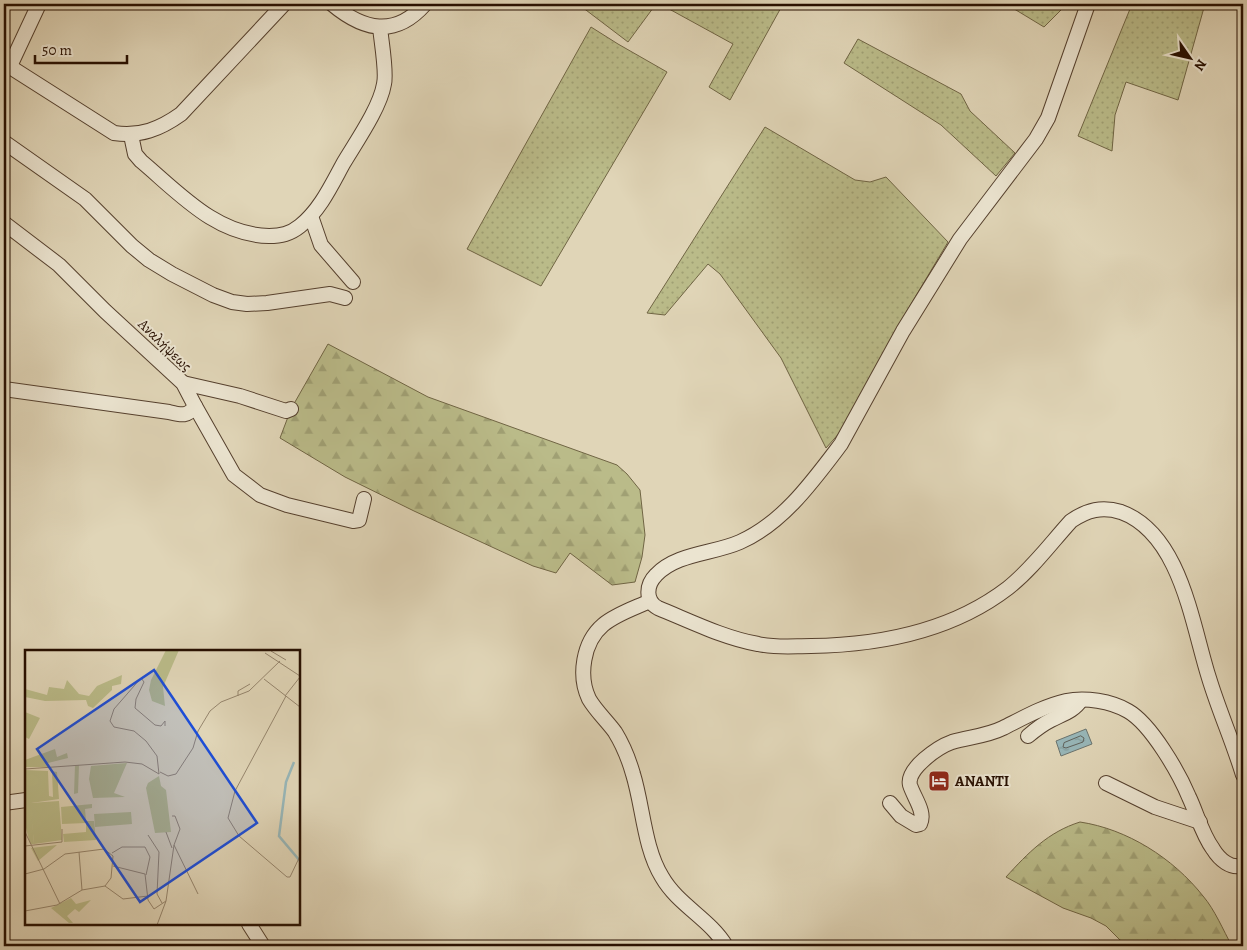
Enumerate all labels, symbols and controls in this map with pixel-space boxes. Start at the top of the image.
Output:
scale bar [35,32,128,64]
north arrow [1164,32,1214,82]
text: 50 m [42,40,72,60]
text: N [1190,55,1211,75]
street label: Αναλήψεως [133,314,196,376]
inset map [25,650,300,925]
hotel icon: ΑΝΑΝΤΙ [927,769,951,793]
place label: ΑΝΑΝΤΙ [954,771,1009,791]

